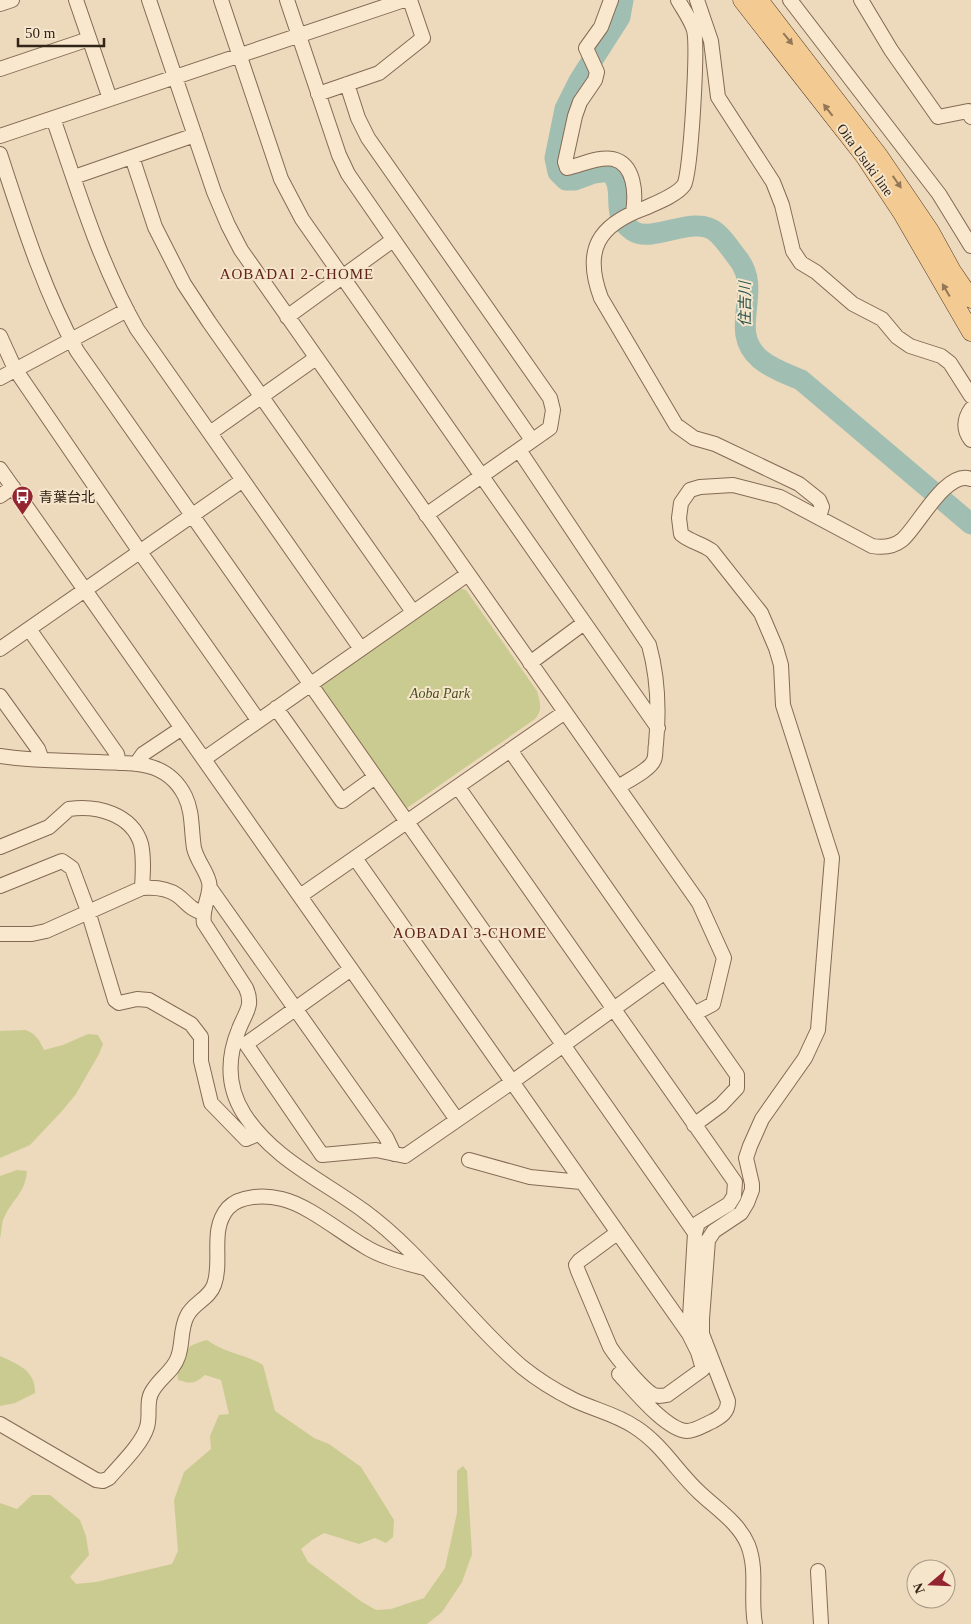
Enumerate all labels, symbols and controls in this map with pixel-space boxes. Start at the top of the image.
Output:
scale bar [18,15,104,47]
text: 50 m [25,25,56,41]
one-way arrow [783,32,794,45]
one-way arrow [823,104,834,117]
street label: Oita Usuki line [834,121,896,199]
one-way arrow [892,175,902,189]
district label: AOBADAI 2-CHOME [220,266,374,282]
water label: 住吉川 [737,280,753,327]
one-way arrow [942,283,951,296]
bus stop icon: 青葉台北 [11,485,35,516]
place label: 青葉台北 [39,489,95,505]
park label: Aoba Park [409,686,471,701]
district label: AOBADAI 3-CHOME [393,925,547,941]
north arrow [906,1559,956,1609]
text: N [910,1581,928,1595]

